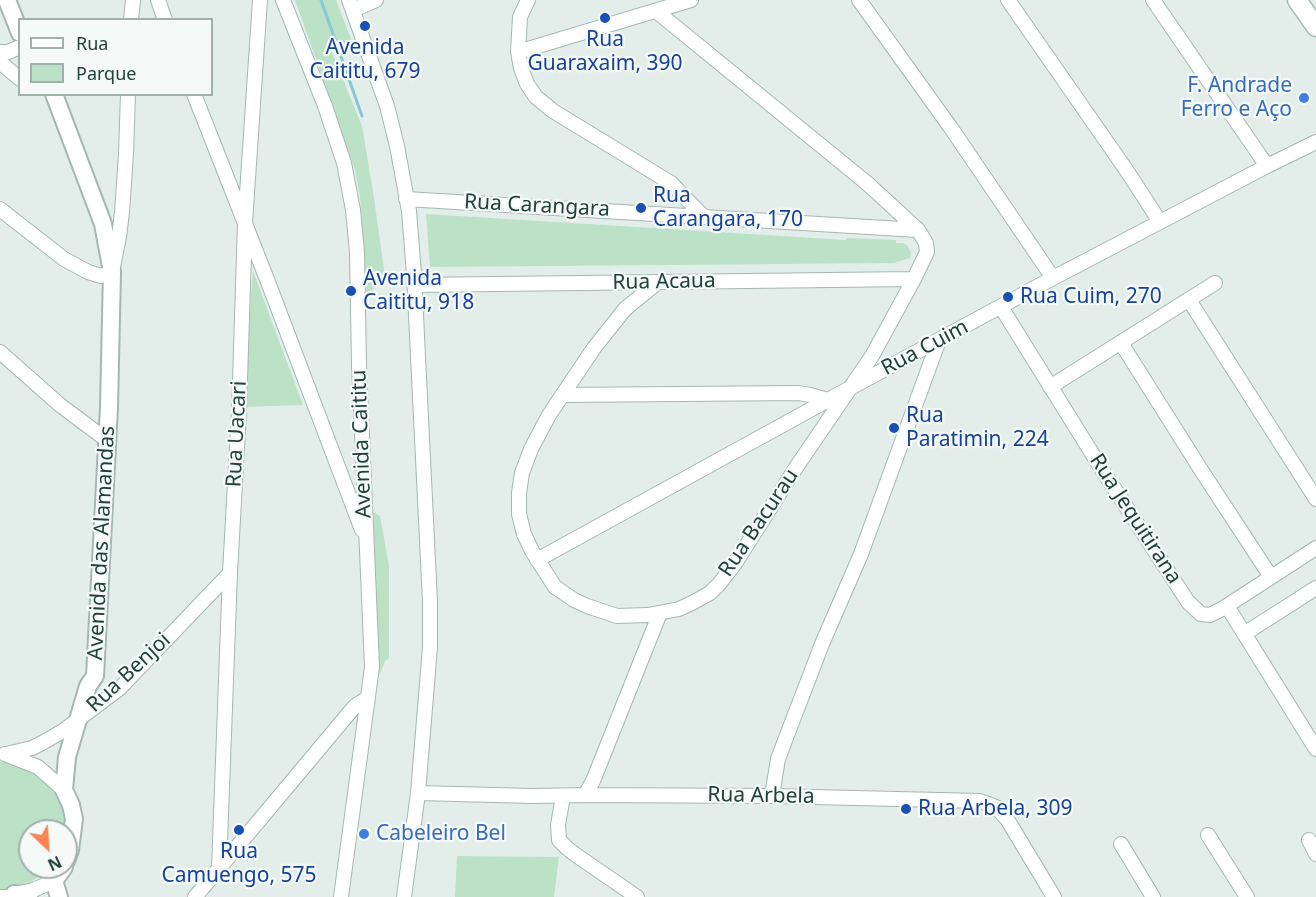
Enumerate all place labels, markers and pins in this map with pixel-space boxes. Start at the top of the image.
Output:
marker: Rua Guaraxaim, 390 [598,11,612,25]
marker: Avenida Caititu, 679 [358,19,372,33]
place label: Rua Guaraxaim, 390 [527,27,683,77]
place label: Avenida Caititu, 679 [309,35,421,85]
place label: F. Andrade Ferro e Aço [1181,73,1292,123]
marker: F. Andrade Ferro e Aço [1297,91,1311,105]
place label: Rua Carangara, 170 [653,183,803,233]
marker: Rua Carangara, 170 [634,201,648,215]
place label: Avenida Caititu, 918 [363,266,474,316]
marker: Avenida Caititu, 918 [344,284,358,298]
place label: Rua Cuim, 270 [1020,284,1162,310]
marker: Rua Cuim, 270 [1001,290,1015,304]
place label: Rua Paratimin, 224 [906,403,1049,453]
marker: Rua Paratimin, 224 [887,421,901,435]
place label: Rua Arbela, 309 [918,796,1072,822]
marker: Rua Arbela, 309 [899,802,913,816]
place label: Cabeleiro Bel [376,821,506,847]
marker: Rua Camuengo, 575 [232,823,246,837]
marker: Cabeleiro Bel [357,827,371,841]
place label: Rua Camuengo, 575 [161,839,317,889]

